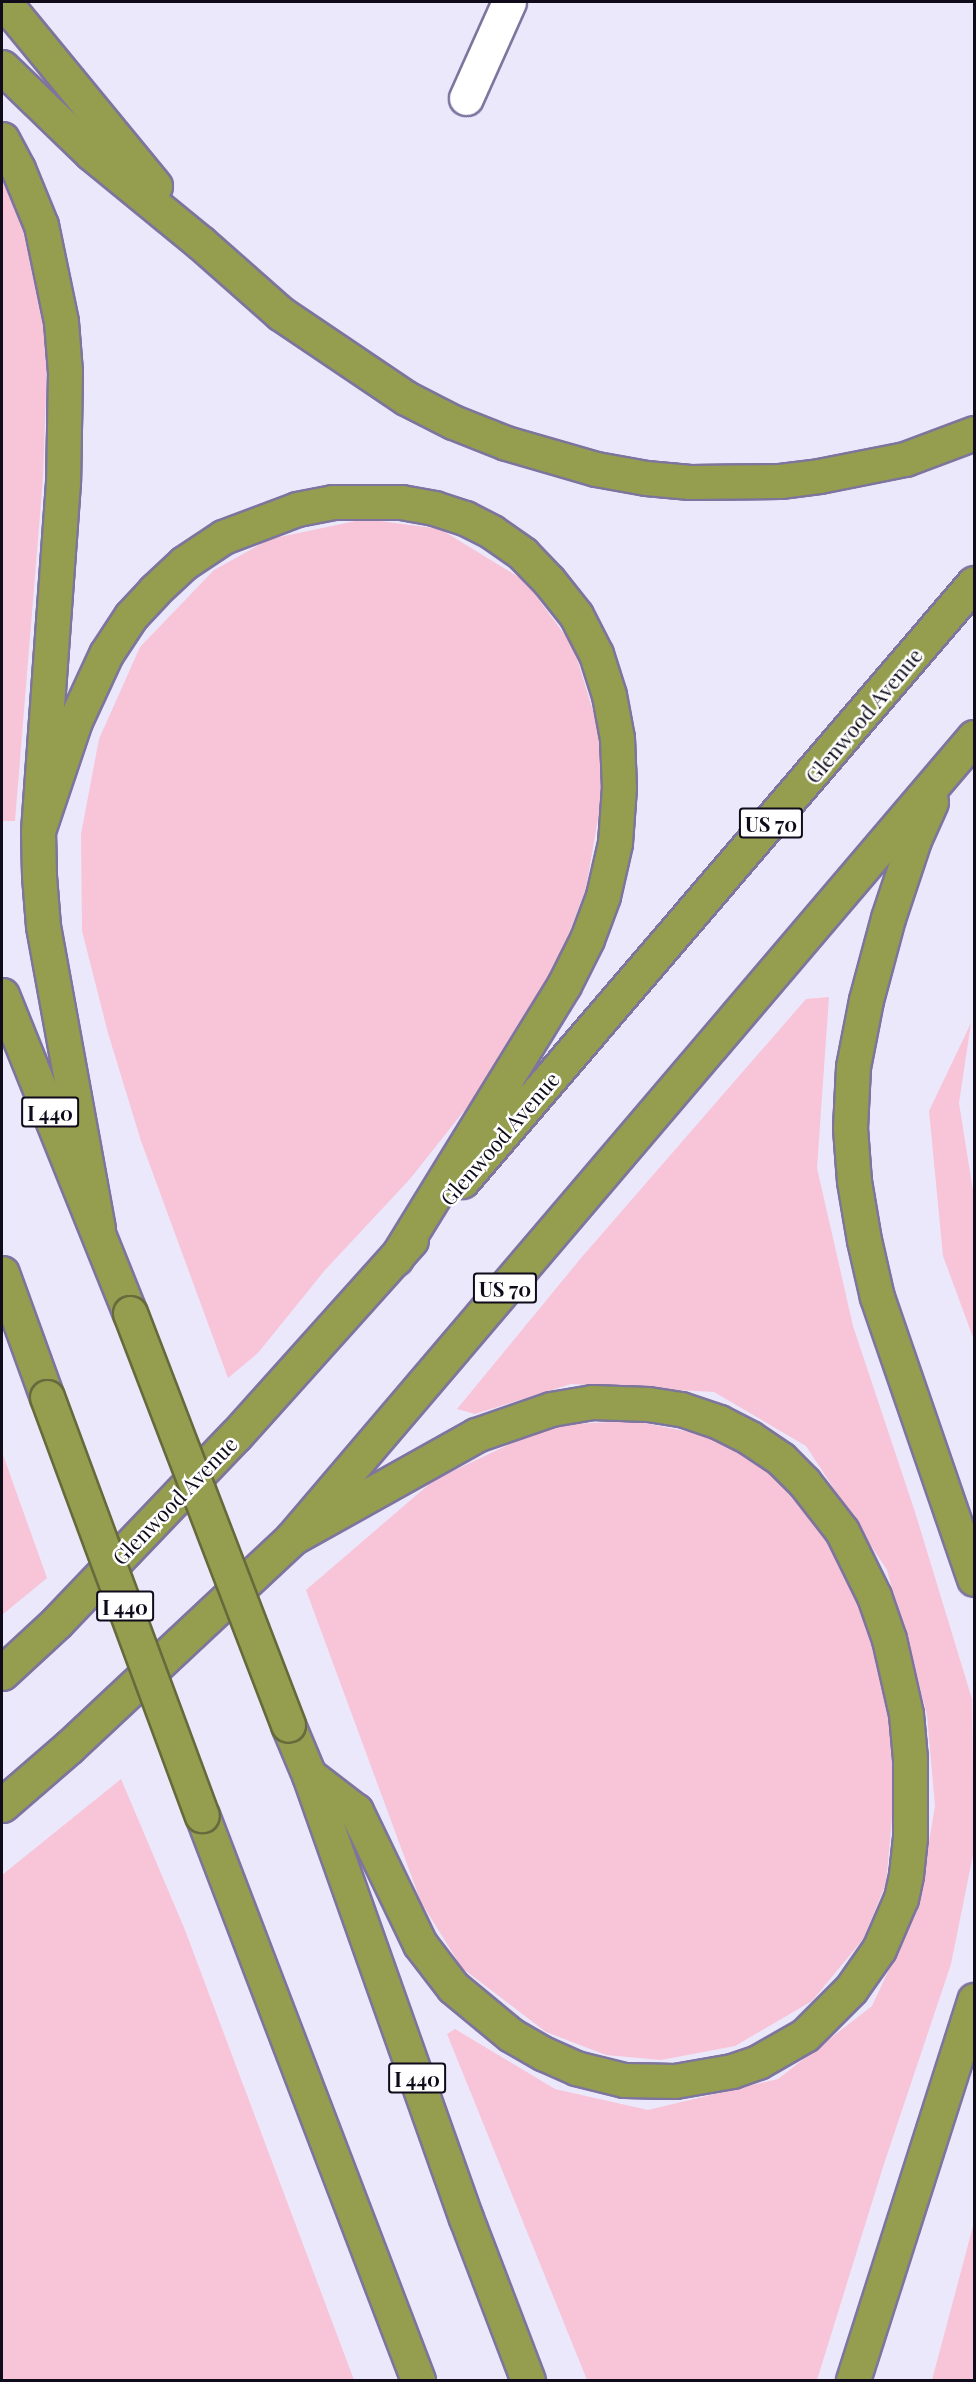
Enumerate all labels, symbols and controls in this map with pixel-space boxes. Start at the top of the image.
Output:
street label: Glenwood Avenue [799,642,927,788]
road number: US 70 [738,806,804,840]
street label: Glenwood Avenue [434,1066,564,1210]
road number: I 440 [20,1095,80,1129]
road number: US 70 [472,1271,538,1305]
street label: Glenwood Avenue [106,1430,242,1570]
road number: I 440 [95,1589,155,1623]
road number: I 440 [387,2061,447,2095]

